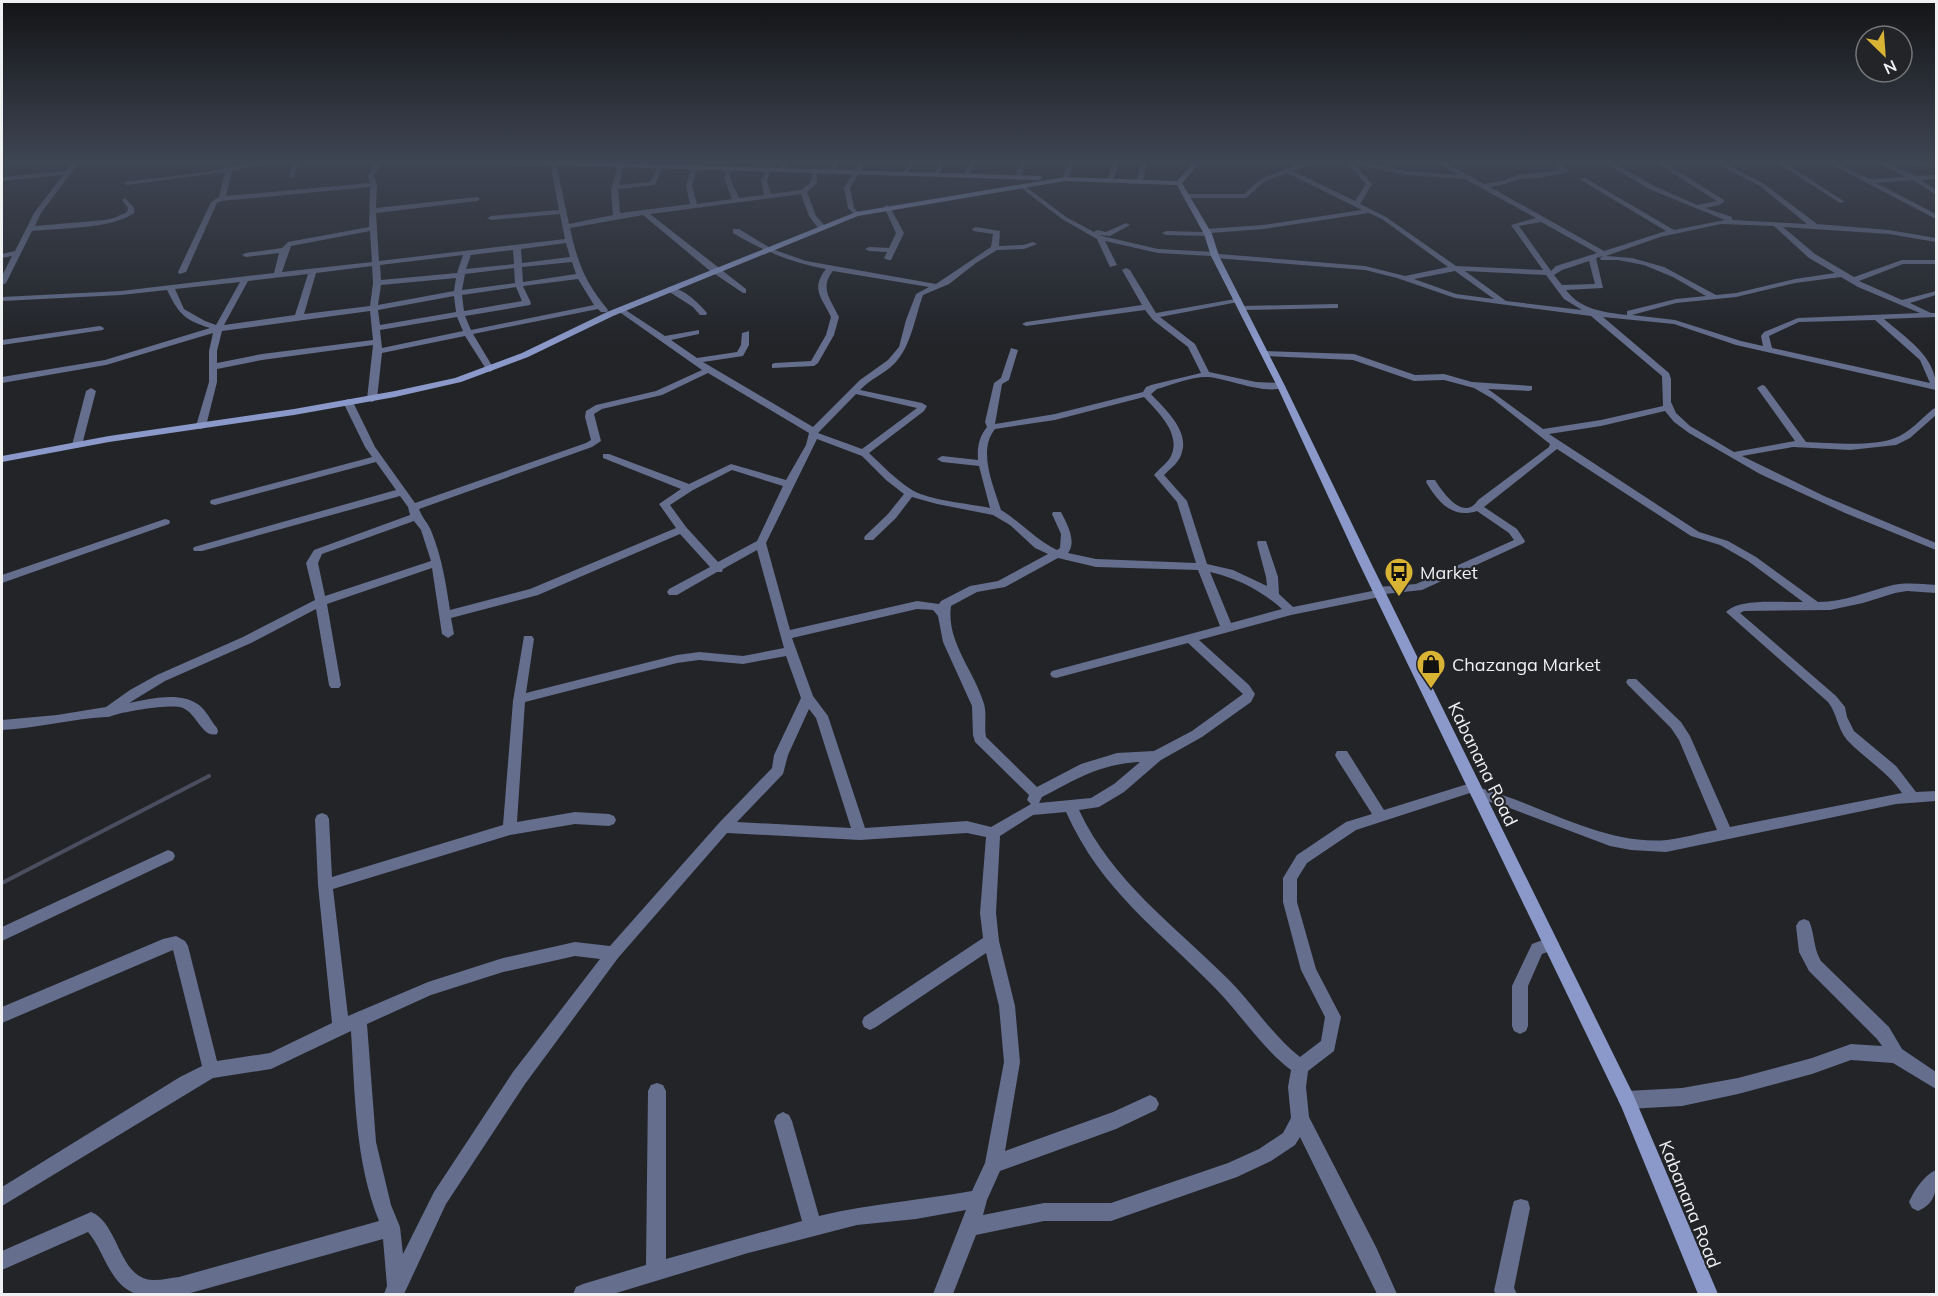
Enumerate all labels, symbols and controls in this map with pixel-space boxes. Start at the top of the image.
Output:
north arrow [1854,24,1914,84]
text: N [1881,56,1900,79]
bus stop icon: Market [1383,556,1415,598]
place label: Market [1420,561,1478,584]
shop icon: Chazanga Market [1415,648,1447,690]
place label: Chazanga Market [1452,653,1601,676]
street label: Kabanana Road [1443,698,1523,830]
street label: Kabanana Road [1654,1137,1726,1271]

